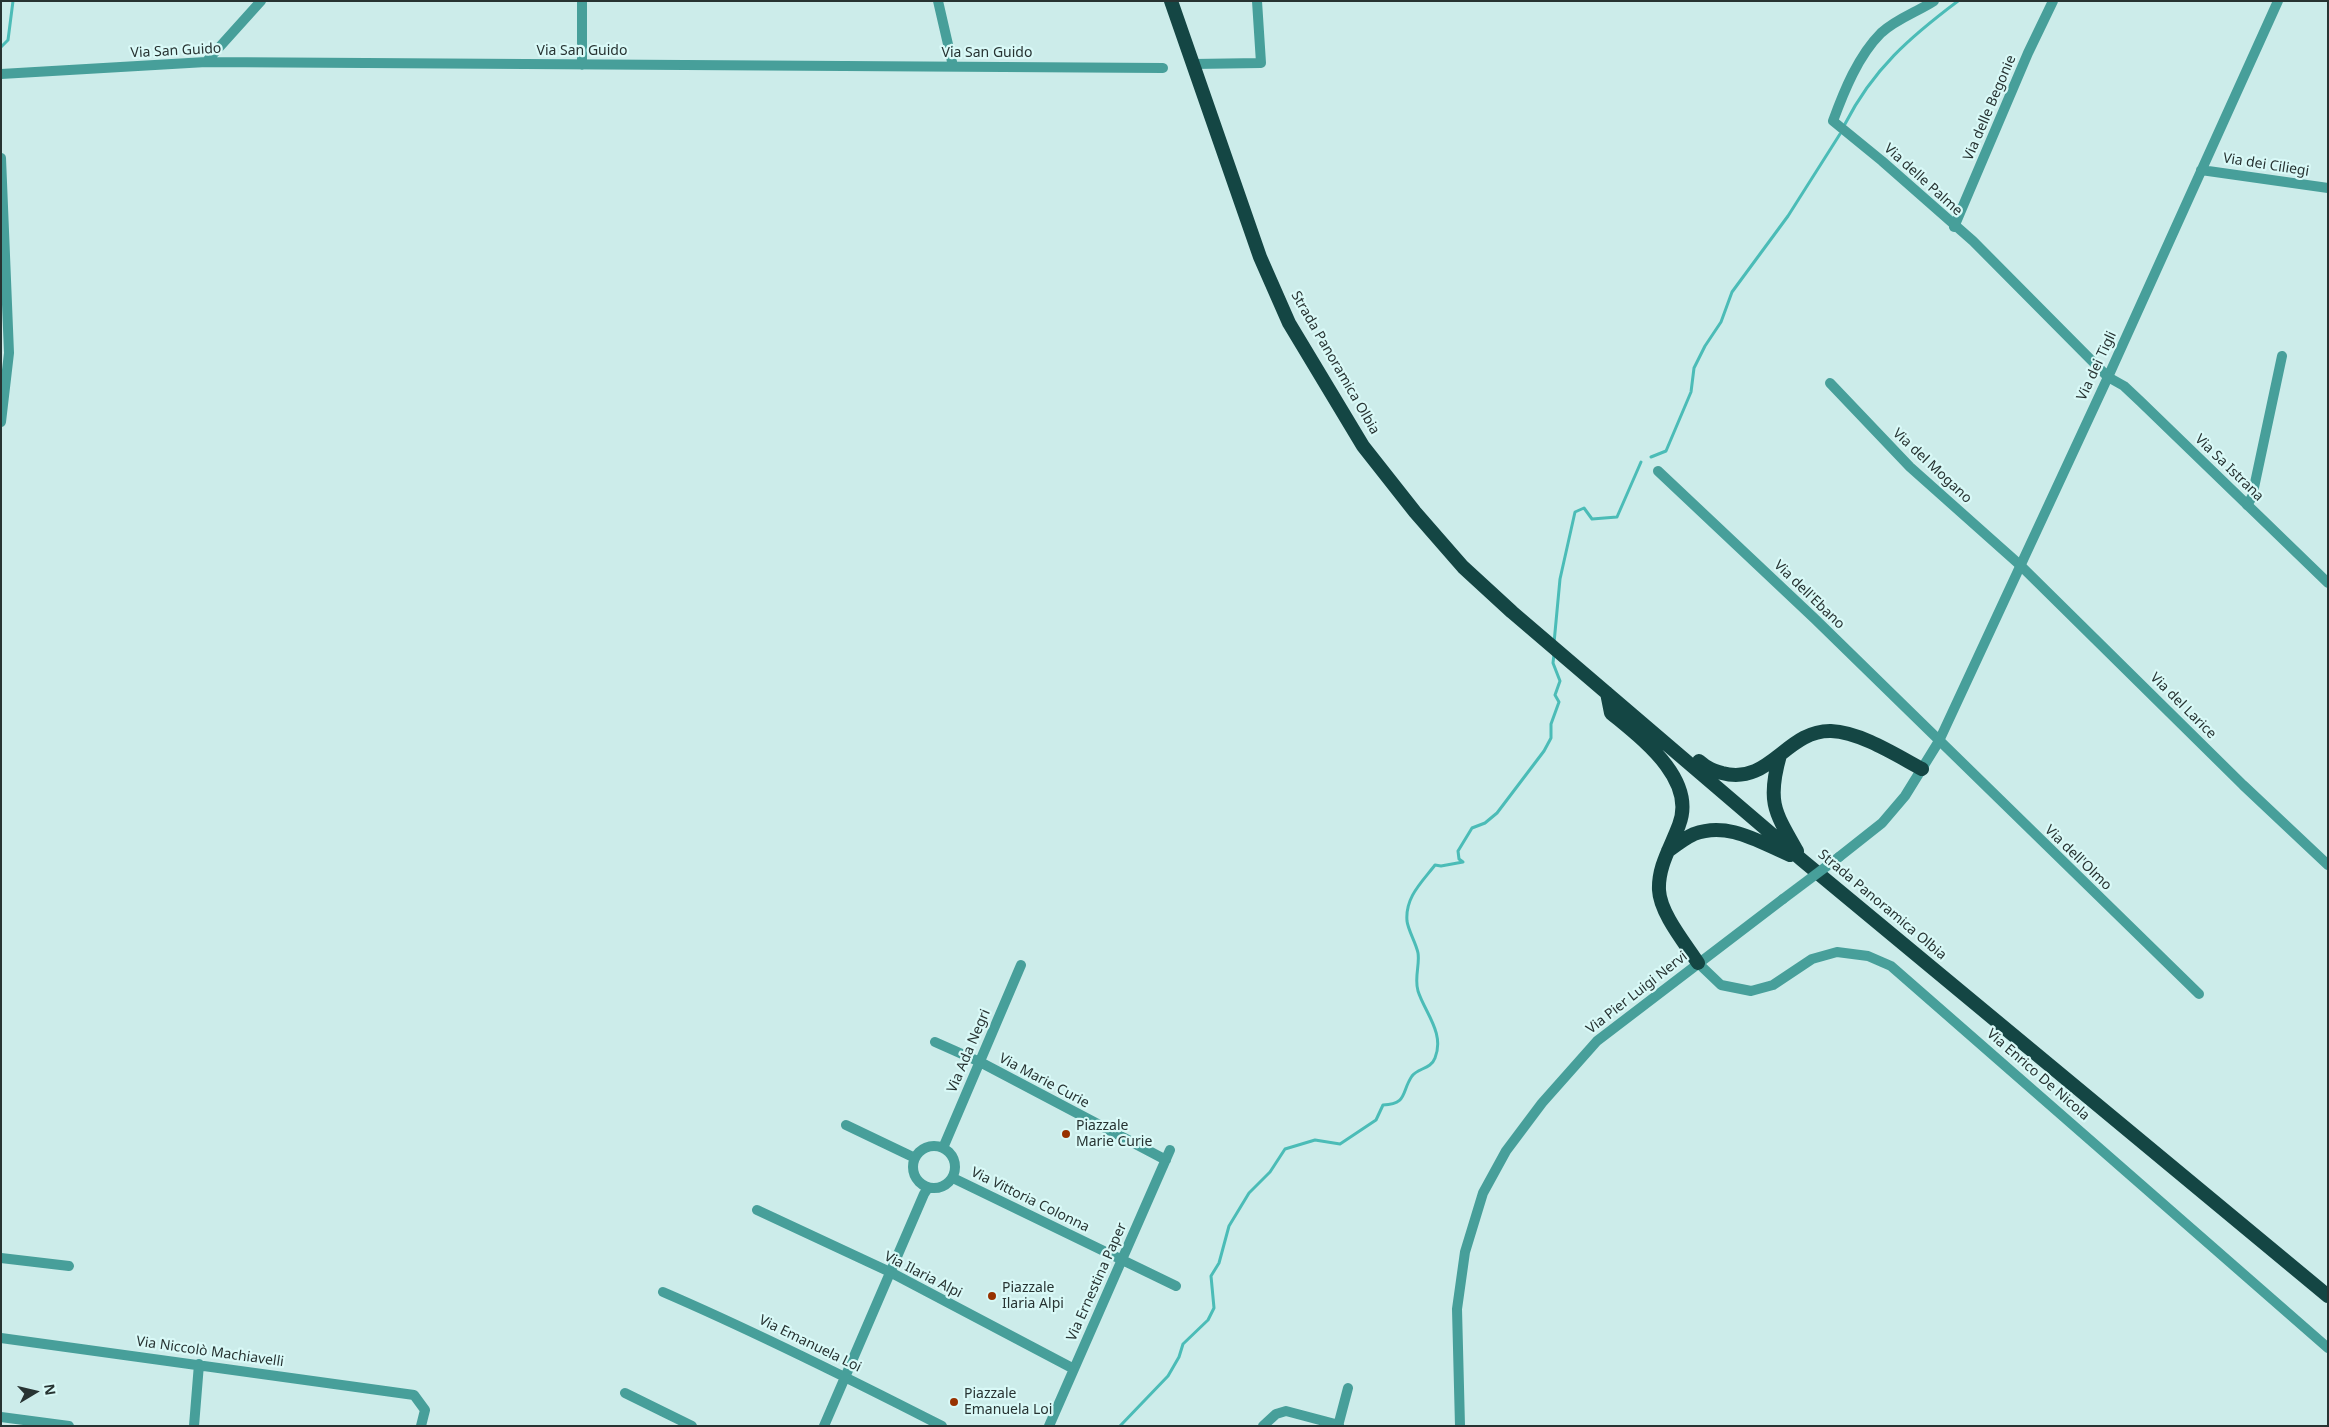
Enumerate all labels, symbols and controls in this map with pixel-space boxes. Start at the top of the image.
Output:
street label: Via San Guido [130,40,222,62]
street label: Via San Guido [537,43,627,59]
street label: Via San Guido [942,45,1032,61]
street label: Via delle Begonie [1960,53,2020,163]
street label: Via delle Palme [1880,140,1966,220]
street label: Via dei Ciliegi [2222,150,2310,180]
street label: Strada Panoramica Olbia [1287,288,1383,438]
street label: Via dei Tigli [2074,329,2120,403]
street label: Via del Mogano [1889,425,1975,507]
street label: Via Sa Istrana [2191,431,2267,505]
street label: Via dell'Ebano [1770,557,1848,633]
street label: Via del Larice [2146,669,2220,743]
street label: Via dell'Olmo [2041,822,2115,894]
street label: Strada Panoramica Olbia [1814,846,1950,964]
street label: Via Pier Luigi Nervi [1583,948,1691,1038]
street label: Via Ada Negri [944,1007,994,1095]
street label: Via Enrico De Nicola [1983,1026,2093,1124]
street label: Via Marie Curie [996,1050,1092,1112]
place label: Piazzale Marie Curie [1076,1118,1152,1150]
marker: Piazzale Marie Curie [1060,1128,1072,1140]
street label: Via Vittoria Colonna [968,1164,1092,1236]
street label: Via Ernestina Paper [1063,1220,1131,1344]
street label: Via Ilaria Alpi [881,1248,965,1302]
place label: Piazzale Ilaria Alpi [1002,1280,1064,1312]
marker: Piazzale Ilaria Alpi [986,1290,998,1302]
street label: Via Emanuela Loi [756,1312,864,1376]
street label: Via Niccolò Machiavelli [135,1333,285,1371]
north arrow [10,1367,60,1417]
text: N [40,1382,61,1397]
place label: Piazzale Emanuela Loi [964,1386,1052,1418]
marker: Piazzale Emanuela Loi [948,1396,960,1408]

